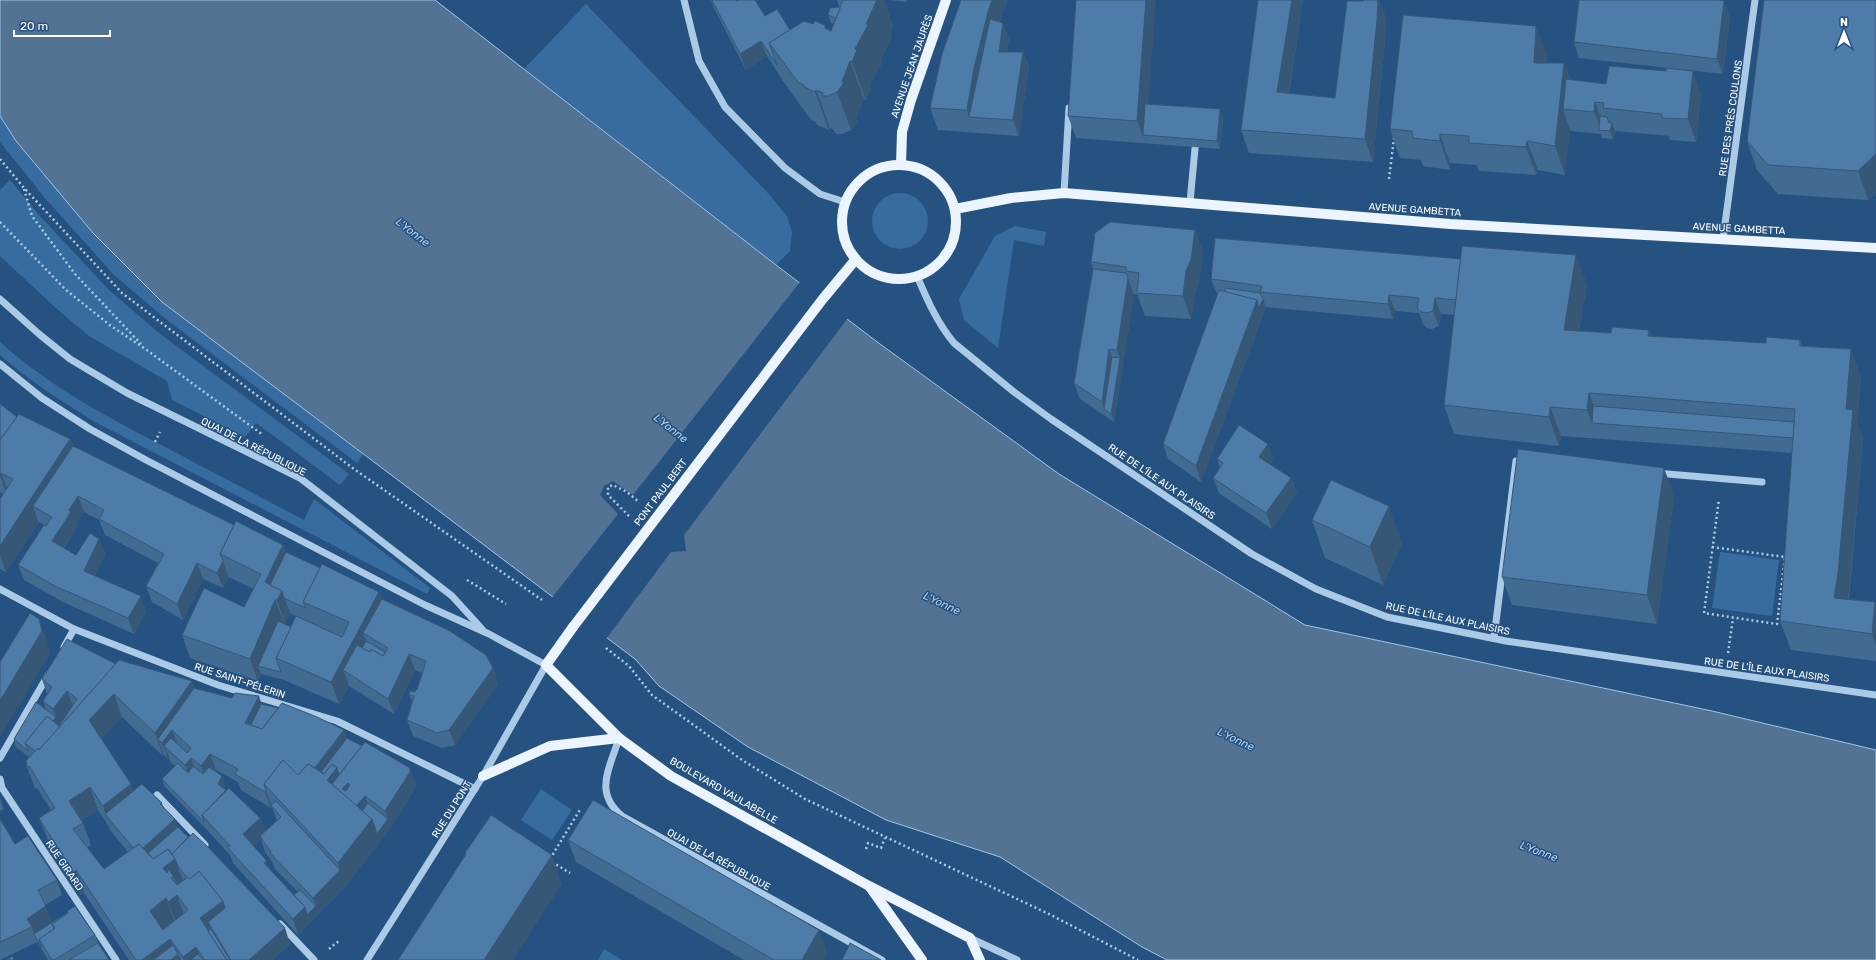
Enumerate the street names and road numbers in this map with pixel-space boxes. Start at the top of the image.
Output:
street label: AVENUE JEAN JAURÈS [889,13,935,120]
street label: RUE DES PRÉS COULONS [1717,59,1745,177]
street label: AVENUE GAMBETTA [1368,201,1462,219]
street label: AVENUE GAMBETTA [1692,221,1786,237]
street label: QUAI DE LA RÉPUBLIQUE [199,415,308,479]
street label: RUE DE L'ÎLE AUX PLAISIRS [1106,442,1217,522]
street label: PONT PAUL BERT [632,457,690,528]
street label: RUE DE L'ÎLE AUX PLAISIRS [1385,600,1511,638]
street label: RUE DE L'ÎLE AUX PLAISIRS [1703,655,1830,685]
street label: RUE SAINT-PÉLERIN [193,661,287,701]
street label: BOULEVARD VAULABELLE [667,755,780,827]
street label: RUE DU PONT [430,779,474,840]
street label: QUAI DE LA RÉPUBLIQUE [665,826,772,893]
street label: RUE GIRARD [43,838,86,893]

